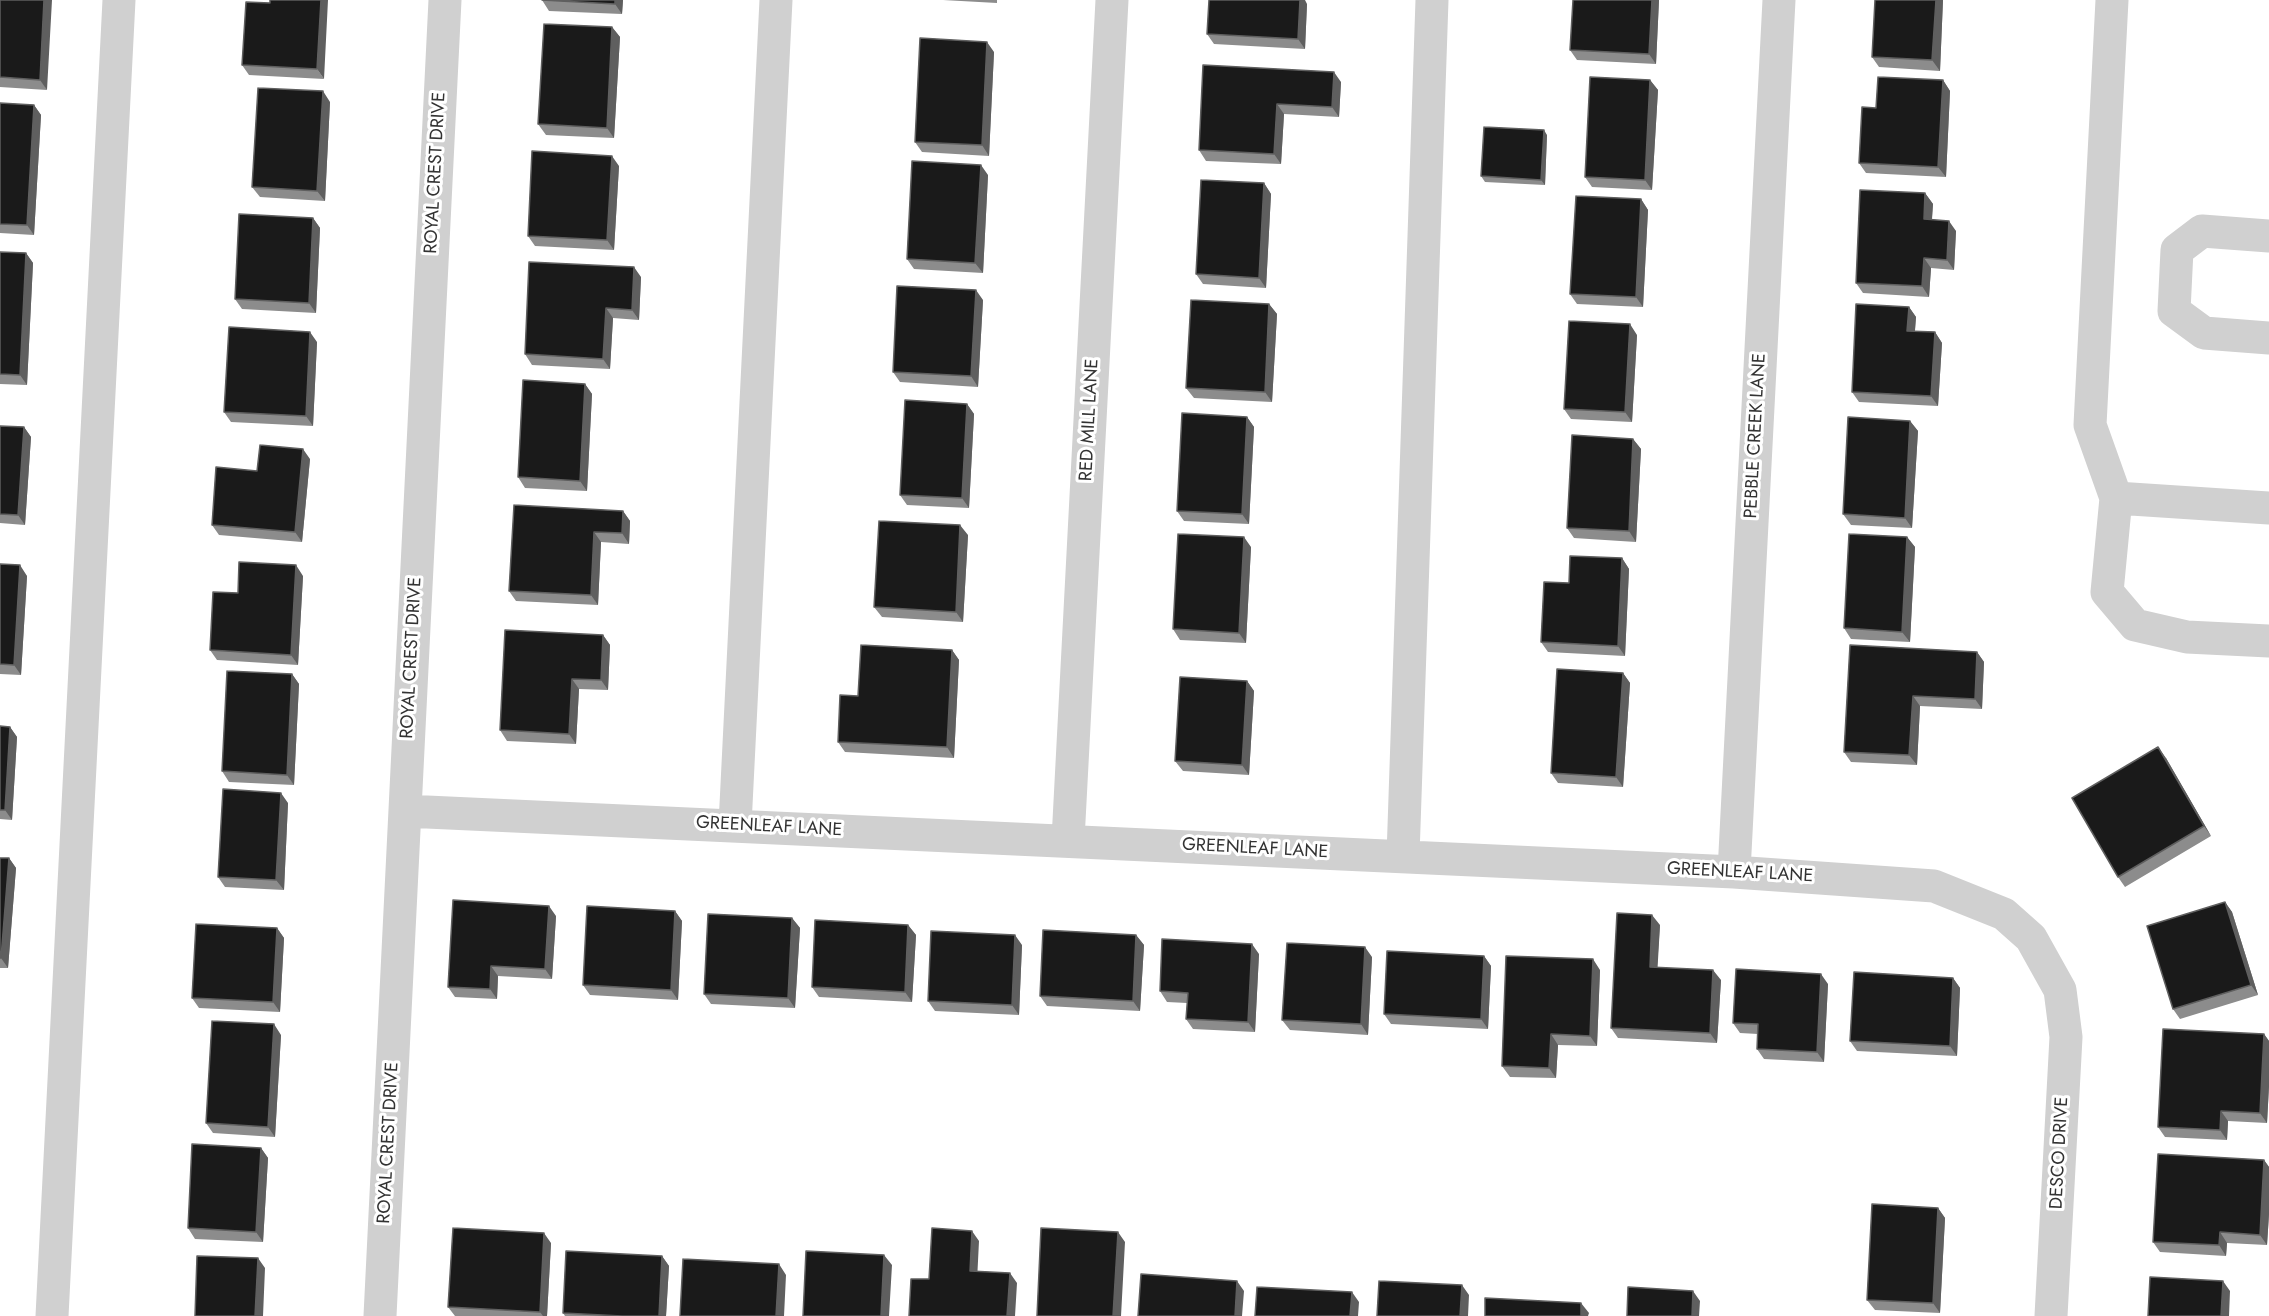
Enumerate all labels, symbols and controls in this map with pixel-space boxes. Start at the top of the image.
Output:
street label: ROYAL CREST DRIVE [421,92,451,254]
street label: PEBBLE CREEK LANE [1741,353,1771,519]
street label: RED MILL LANE [1076,358,1104,482]
street label: ROYAL CREST DRIVE [397,577,427,739]
street label: GREENLEAF LANE [695,812,843,842]
street label: GREENLEAF LANE [1181,834,1329,864]
street label: GREENLEAF LANE [1666,858,1814,888]
street label: ROYAL CREST DRIVE [374,1062,404,1224]
street label: DESCO DRIVE [2046,1096,2074,1210]

